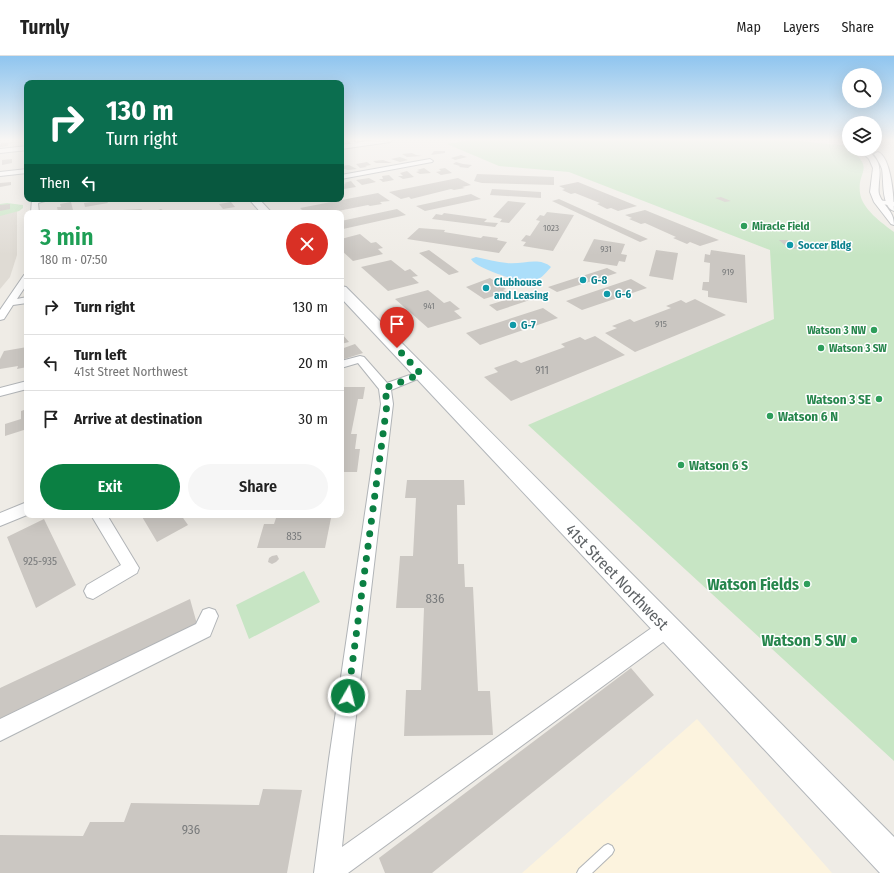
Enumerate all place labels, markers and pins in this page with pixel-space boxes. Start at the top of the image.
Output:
place label: Miracle Field [752,220,810,233]
marker: Miracle Field [739,221,749,231]
place label: Soccer Bldg [798,239,852,252]
marker: Soccer Bldg [785,240,795,250]
place label: G-8 [591,274,608,287]
marker: G-8 [578,275,588,285]
place label: Clubhouse and Leasing [494,276,549,302]
marker: Clubhouse and Leasing [481,283,491,293]
place label: G-6 [615,288,632,301]
marker: G-6 [602,289,612,299]
pin [380,307,414,348]
place label: G-7 [521,319,536,332]
marker: G-7 [508,320,518,330]
place label: Watson 3 NW [807,324,866,337]
marker: Watson 3 NW [869,325,879,335]
place label: Watson 3 SW [829,342,887,355]
marker: Watson 3 SW [816,343,826,353]
place label: Watson 3 SE [806,392,871,407]
marker: Watson 3 SE [874,394,884,404]
place label: Watson 6 N [778,409,838,424]
marker: Watson 6 N [765,411,775,421]
place label: Watson 6 S [689,458,748,473]
marker: Watson 6 S [676,460,686,470]
place label: Watson Fields [707,575,799,594]
marker: Watson Fields [802,579,812,589]
place label: Watson 5 SW [762,631,847,650]
marker: Watson 5 SW [849,635,859,645]

